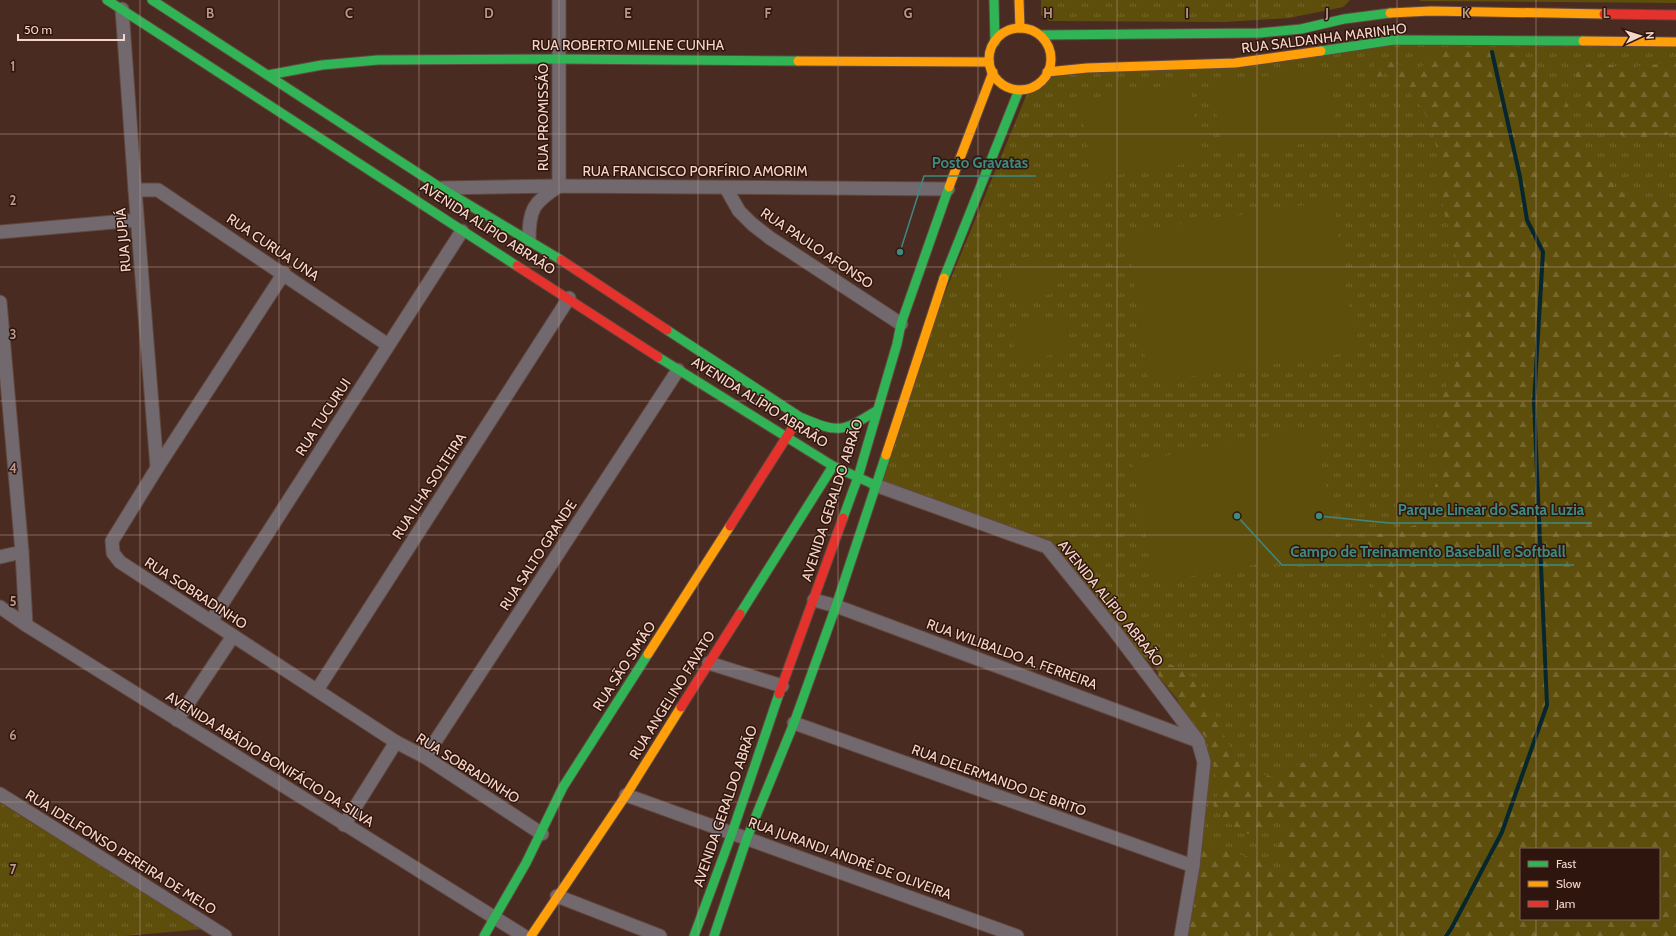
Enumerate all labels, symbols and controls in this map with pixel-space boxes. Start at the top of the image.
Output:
text: B [206,5,214,21]
text: C [345,5,353,21]
text: D [484,5,494,21]
text: E [624,5,632,21]
text: F [765,5,772,21]
text: G [904,5,913,21]
text: H [1043,5,1053,21]
text: I [1185,5,1189,21]
text: J [1324,5,1329,21]
text: K [1462,5,1471,21]
text: L [1603,5,1610,21]
scale bar [18,16,124,42]
north arrow [1620,16,1660,56]
street label: RUA SALDANHA MARINHO [1240,19,1408,57]
text: 50 m [24,22,52,37]
text: N [1643,31,1657,40]
street label: RUA ROBERTO MILENE CUNHA [532,36,725,54]
text: 1 [11,58,15,74]
street label: RUA PROMISSÃO [534,63,552,171]
callout: Posto Gravatas [924,149,1036,176]
text: Posto Gravatas [932,154,1028,172]
street label: RUA FRANCISCO PORFÍRIO AMORIM [582,162,808,180]
street label: AVENIDA ALÍPIO ABRAÃO [417,178,559,279]
text: 2 [10,192,17,208]
street label: RUA PAULO AFONSO [757,204,877,293]
street label: RUA JUPIÁ [111,207,135,273]
street label: RUA CURUA UNA [223,209,323,285]
text: 3 [9,326,17,342]
street label: AVENIDA ALÍPIO ABRAÃO [688,353,832,451]
street label: RUA TUCURUI [291,375,355,459]
street label: AVENIDA GERALDO ABRÃO [797,416,867,583]
street label: RUA ILHA SOLTEIRA [388,429,470,543]
text: 4 [9,460,17,476]
street label: RUA SALTO GRANDE [496,496,581,614]
callout: Parque Linear do Santa Luzia [1389,496,1592,523]
text: Parque Linear do Santa Luzia [1398,501,1585,519]
street label: AVENIDA ALÍPIO ABRAÃO [1054,536,1168,670]
callout: Campo de Treinamento Baseball e Softball [1282,538,1574,565]
text: Campo de Treinamento Baseball e Softball [1290,543,1566,561]
street label: RUA SOBRADINHO [141,553,251,633]
text: 5 [10,593,17,609]
street label: RUA WILIBALDO A. FERREIRA [924,615,1100,693]
street label: RUA SÃO SIMÃO [588,618,660,714]
street label: RUA ANGELINO FAVATO [625,627,719,763]
street label: AVENIDA ABÁDIO BONIFÁCIO DA SILVA [163,687,378,831]
street label: AVENIDA GERALDO ABRÃO [689,723,761,889]
text: 6 [9,727,17,743]
street label: RUA SOBRADINHO [413,729,523,807]
street label: RUA DELERMANDO DE BRITO [909,740,1089,820]
street label: RUA IDELFONSO PEREIRA DE MELO [22,786,220,919]
street label: RUA JURANDI ANDRÉ DE OLIVEIRA [746,813,954,903]
legend [1520,848,1660,920]
text: Fast [1556,856,1576,871]
text: 7 [10,861,17,877]
text: Slow [1556,876,1581,891]
text: Jam [1555,896,1575,911]

